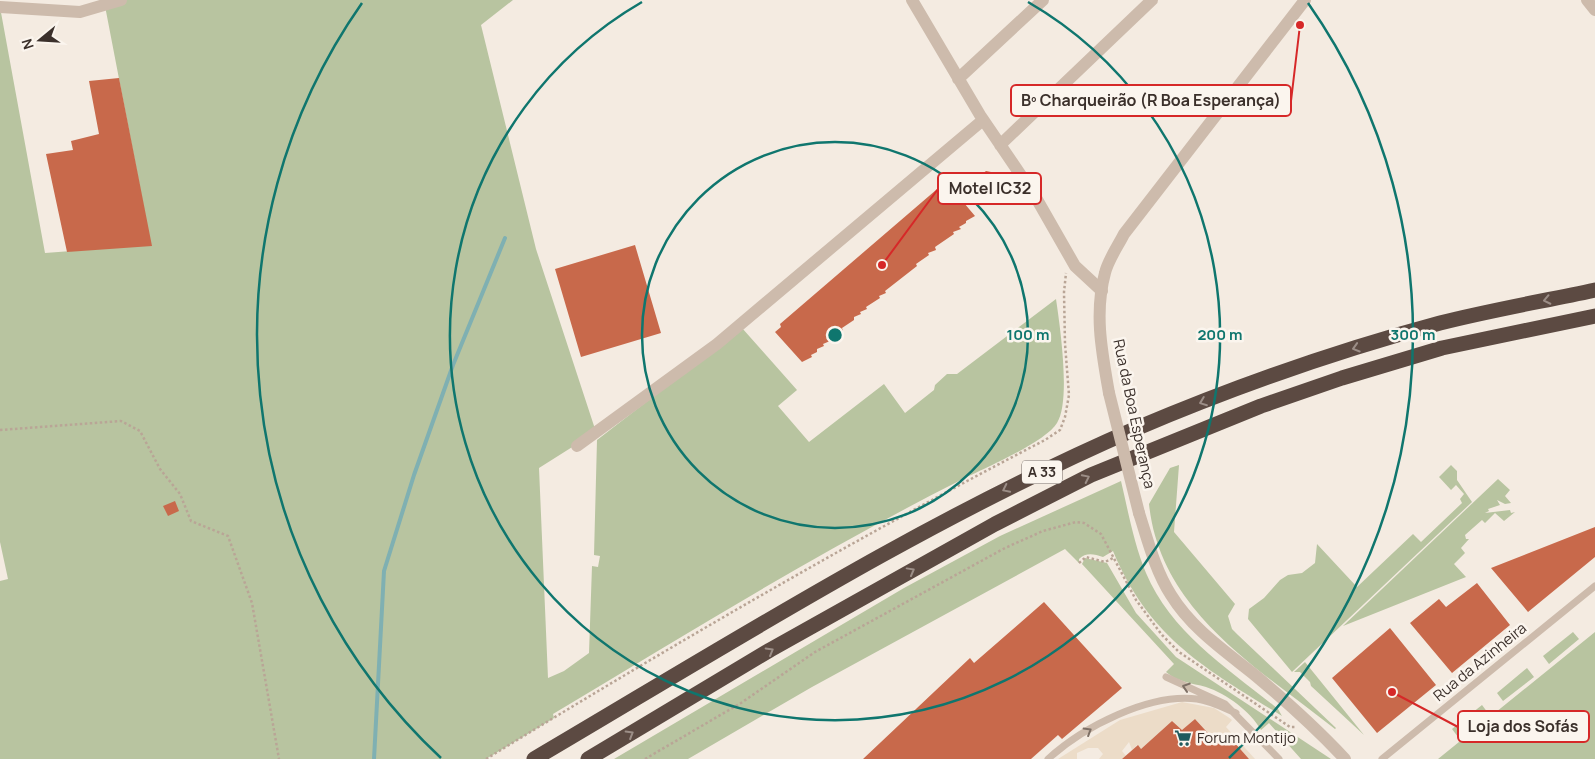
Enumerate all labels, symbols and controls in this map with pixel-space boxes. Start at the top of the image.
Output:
north arrow [15,15,65,65]
text: N [17,36,38,52]
callout: Bº Charqueirão (R Boa Esperança) [1011,85,1291,116]
text: Bº Charqueirão (R Boa Esperança) [1021,89,1281,111]
callout: Motel IC32 [938,173,1041,204]
text: Motel IC32 [949,177,1031,199]
one-way arrow [1543,294,1552,305]
text: 100 m [1007,324,1049,345]
text: 200 m [1197,324,1243,345]
text: 300 m [1391,324,1435,345]
centre of rings [826,326,844,344]
street label: Rua da Boa Esperança [1108,337,1161,491]
one-way arrow [1352,342,1360,352]
one-way arrow [1199,396,1207,406]
road number: A 33 [1022,461,1062,484]
one-way arrow [1081,474,1090,484]
one-way arrow [1002,483,1011,493]
one-way arrow [906,567,915,577]
street label: Rua da Azinheira [1429,617,1531,706]
one-way arrow [764,647,773,657]
one-way arrow [1182,683,1191,693]
callout: Loja dos Sofás [1458,711,1589,742]
text: Loja dos Sofás [1468,715,1579,737]
place label: Forum Montijo [1197,727,1296,748]
one-way arrow [1083,728,1092,738]
supermarket icon: Forum Montijo [1173,728,1193,748]
one-way arrow [625,730,634,740]

